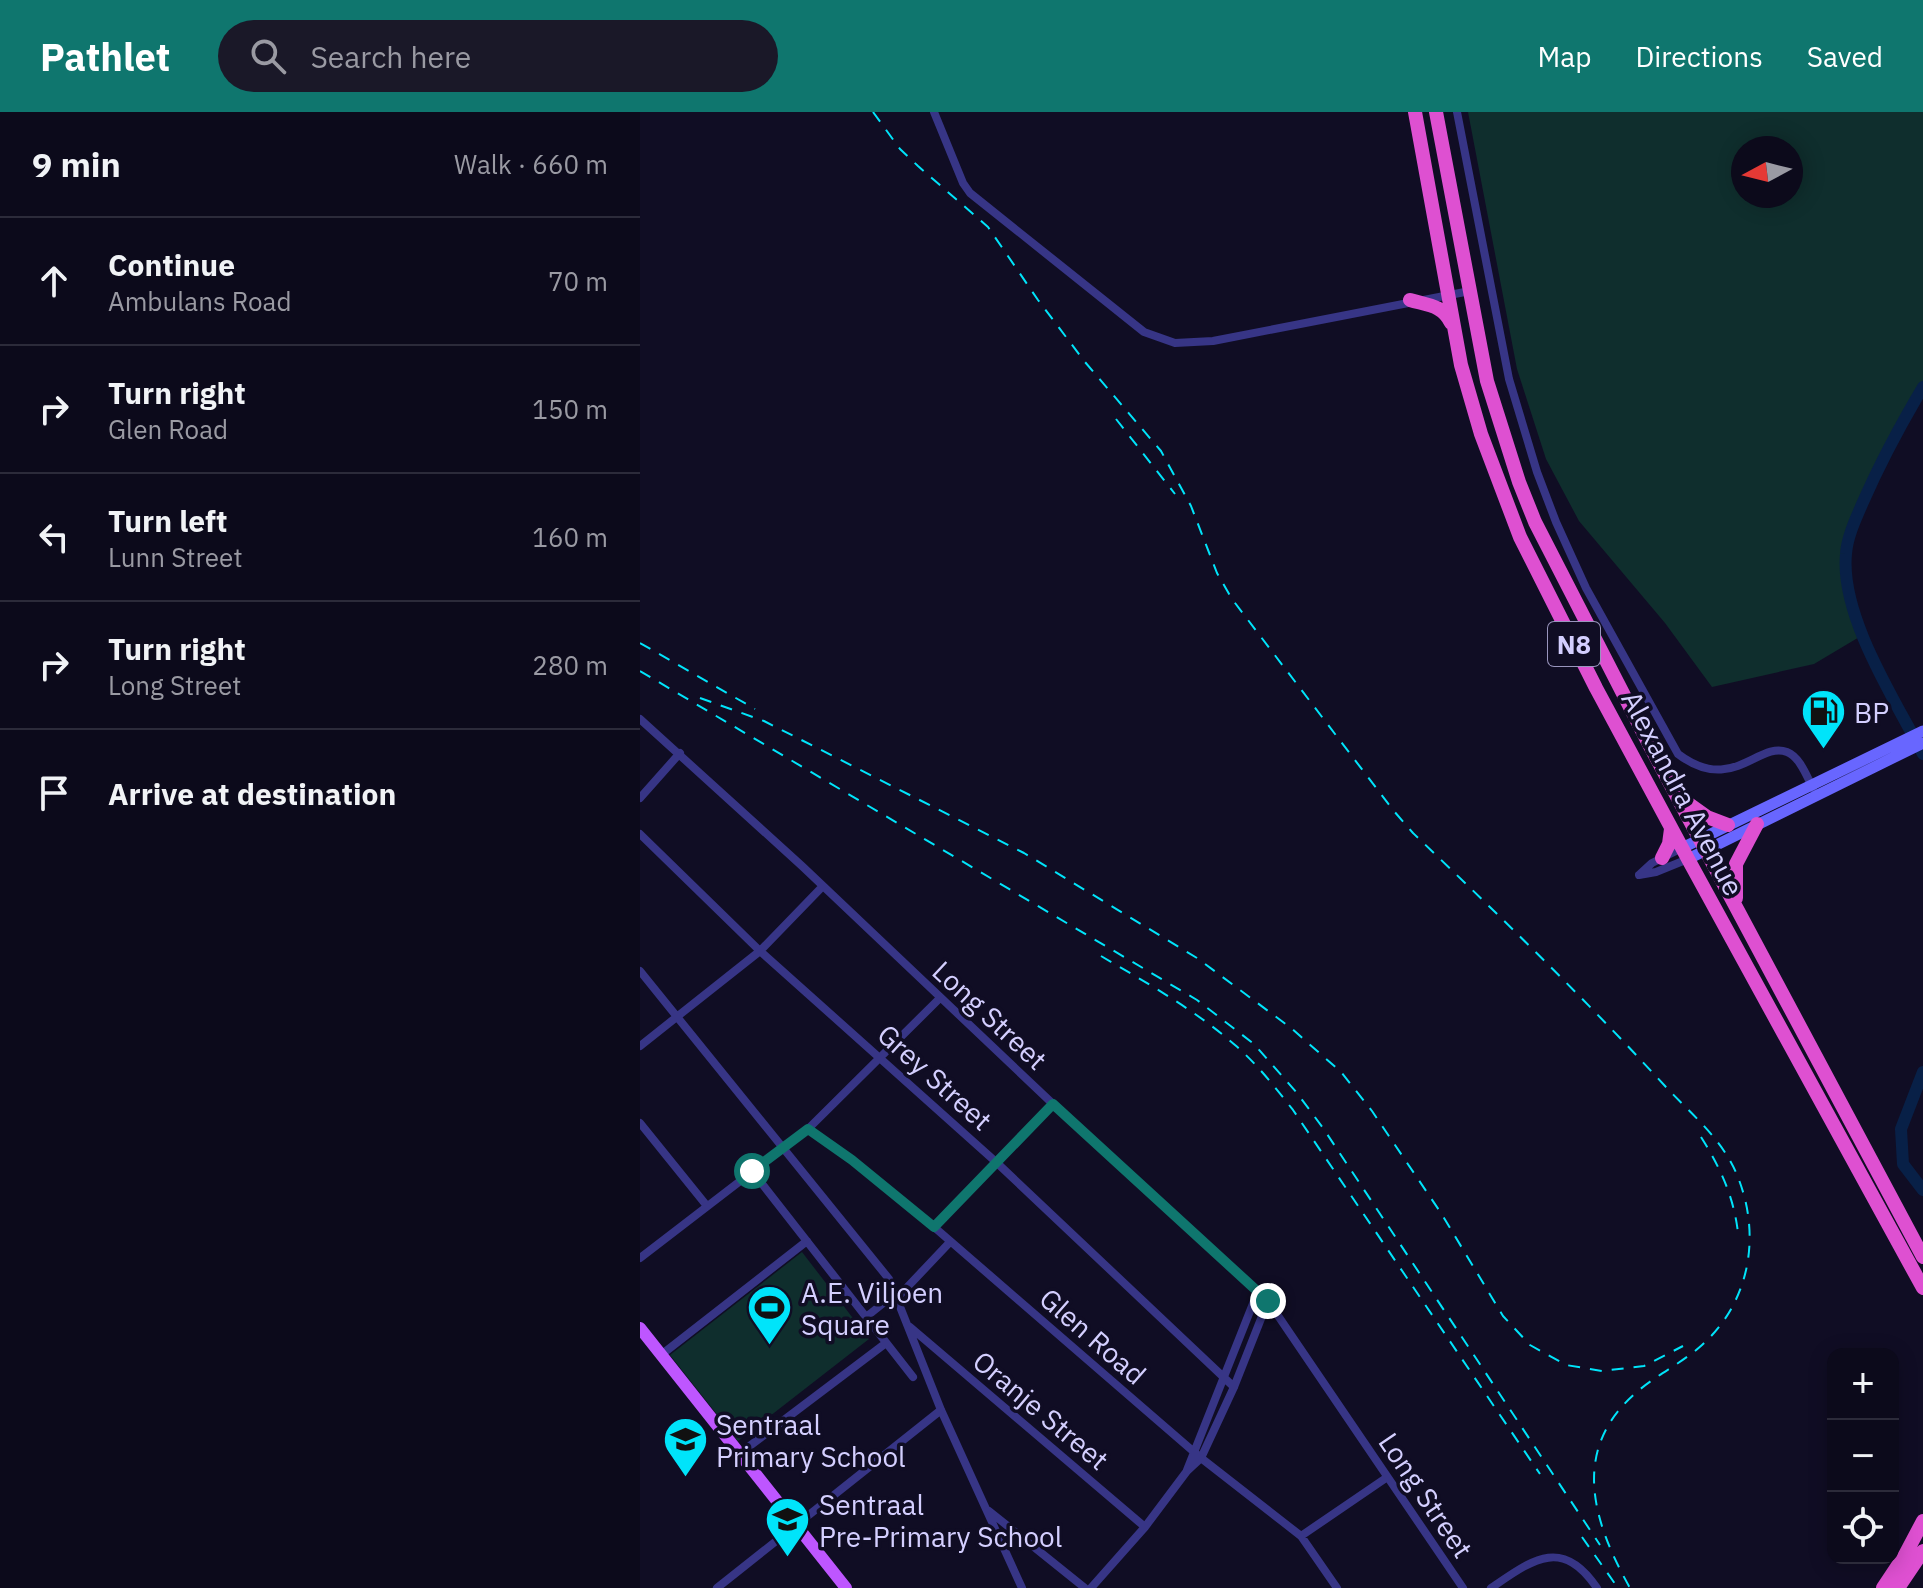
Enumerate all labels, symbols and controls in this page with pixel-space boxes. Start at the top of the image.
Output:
search box [218,20,778,92]
text: Pathlet [40,32,170,81]
icon: search [246,34,290,78]
text: Search here [310,37,471,76]
text: Map [1537,38,1591,75]
text: Directions [1635,38,1763,75]
text: Saved [1807,38,1883,75]
north arrow [1731,136,1803,208]
text: 9 min [32,142,121,186]
text: Walk · 660 m [454,147,608,181]
text: Continue [108,245,235,284]
icon: ahead [32,259,76,303]
text: 70 m [548,264,608,298]
text: Ambulans Road [108,284,292,318]
text: Turn right [108,373,246,412]
icon: right [32,387,76,431]
text: 150 m [532,392,608,426]
text: Glen Road [108,412,228,446]
text: Turn left [108,501,227,540]
icon: left [32,515,76,559]
text: 160 m [532,520,608,554]
text: Lunn Street [108,540,243,574]
road number: N8 [1548,622,1600,666]
text: Turn right [108,629,246,668]
icon: right [32,643,76,687]
text: 280 m [532,648,608,682]
text: Long Street [108,668,241,702]
street label: Alexandra Avenue [1613,684,1753,902]
fuel station icon: BP [1799,688,1847,751]
place label: BP [1854,694,1889,731]
icon: arrive [32,771,76,815]
text: Arrive at destination [108,774,396,813]
street label: Long Street [925,953,1055,1077]
street label: Grey Street [870,1016,1000,1138]
route start [734,1153,770,1189]
place label: A.E. Viljoen Square [801,1274,943,1343]
street label: Glen Road [1032,1280,1154,1392]
route end [1250,1283,1286,1319]
sports icon: A.E. Viljoen Square [746,1284,794,1347]
street label: Oranje Street [965,1342,1117,1478]
map controls [1827,1348,1899,1564]
button: + [1827,1348,1899,1420]
place label: Sentraal Primary School [716,1406,906,1475]
school or university icon: Sentraal Primary School [661,1416,709,1479]
button: − [1827,1420,1899,1492]
street label: Long Street [1371,1425,1481,1565]
place label: Sentraal Pre-Primary School [819,1486,1062,1555]
button: locate [1827,1492,1899,1564]
school or university icon: Sentraal Pre-Primary School [764,1496,812,1559]

